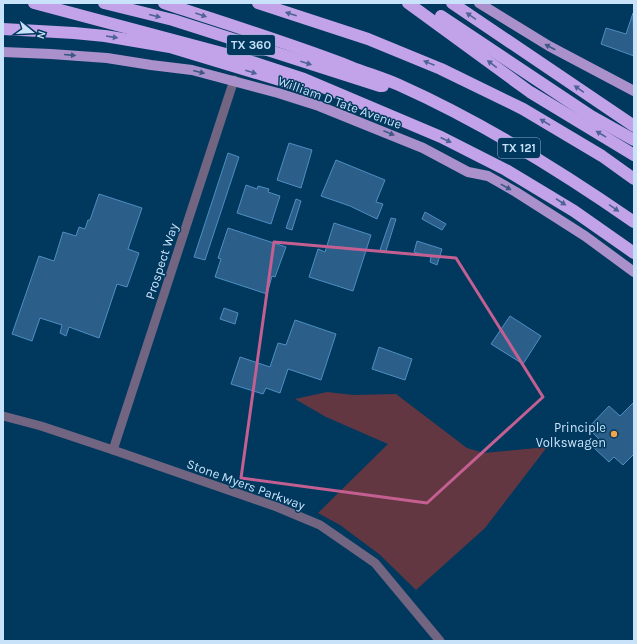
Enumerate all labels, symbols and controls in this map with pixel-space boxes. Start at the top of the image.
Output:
one-way arrow [285,11,297,17]
north arrow [12,12,52,52]
one-way arrow [466,12,476,20]
one-way arrow [149,13,162,19]
one-way arrow [196,13,208,19]
text: N [34,29,48,41]
one-way arrow [105,34,118,40]
road number: TX 360 [227,35,275,55]
one-way arrow [544,43,556,50]
one-way arrow [64,52,76,58]
one-way arrow [301,60,313,66]
one-way arrow [422,60,434,66]
one-way arrow [487,60,497,68]
one-way arrow [193,69,205,75]
one-way arrow [245,69,257,75]
street label: William D Tate Avenue [276,73,404,132]
one-way arrow [573,85,584,92]
one-way arrow [539,119,551,126]
one-way arrow [383,131,395,137]
one-way arrow [595,131,607,138]
one-way arrow [441,137,452,143]
road number: TX 121 [498,138,540,158]
one-way arrow [501,183,512,190]
one-way arrow [555,198,567,205]
one-way arrow [609,204,620,212]
street label: Prospect Way [142,221,181,301]
place label: Principle Volkswagen [536,420,606,450]
marker: Principle Volkswagen [609,429,619,439]
street label: Stone Myers Parkway [185,456,307,513]

